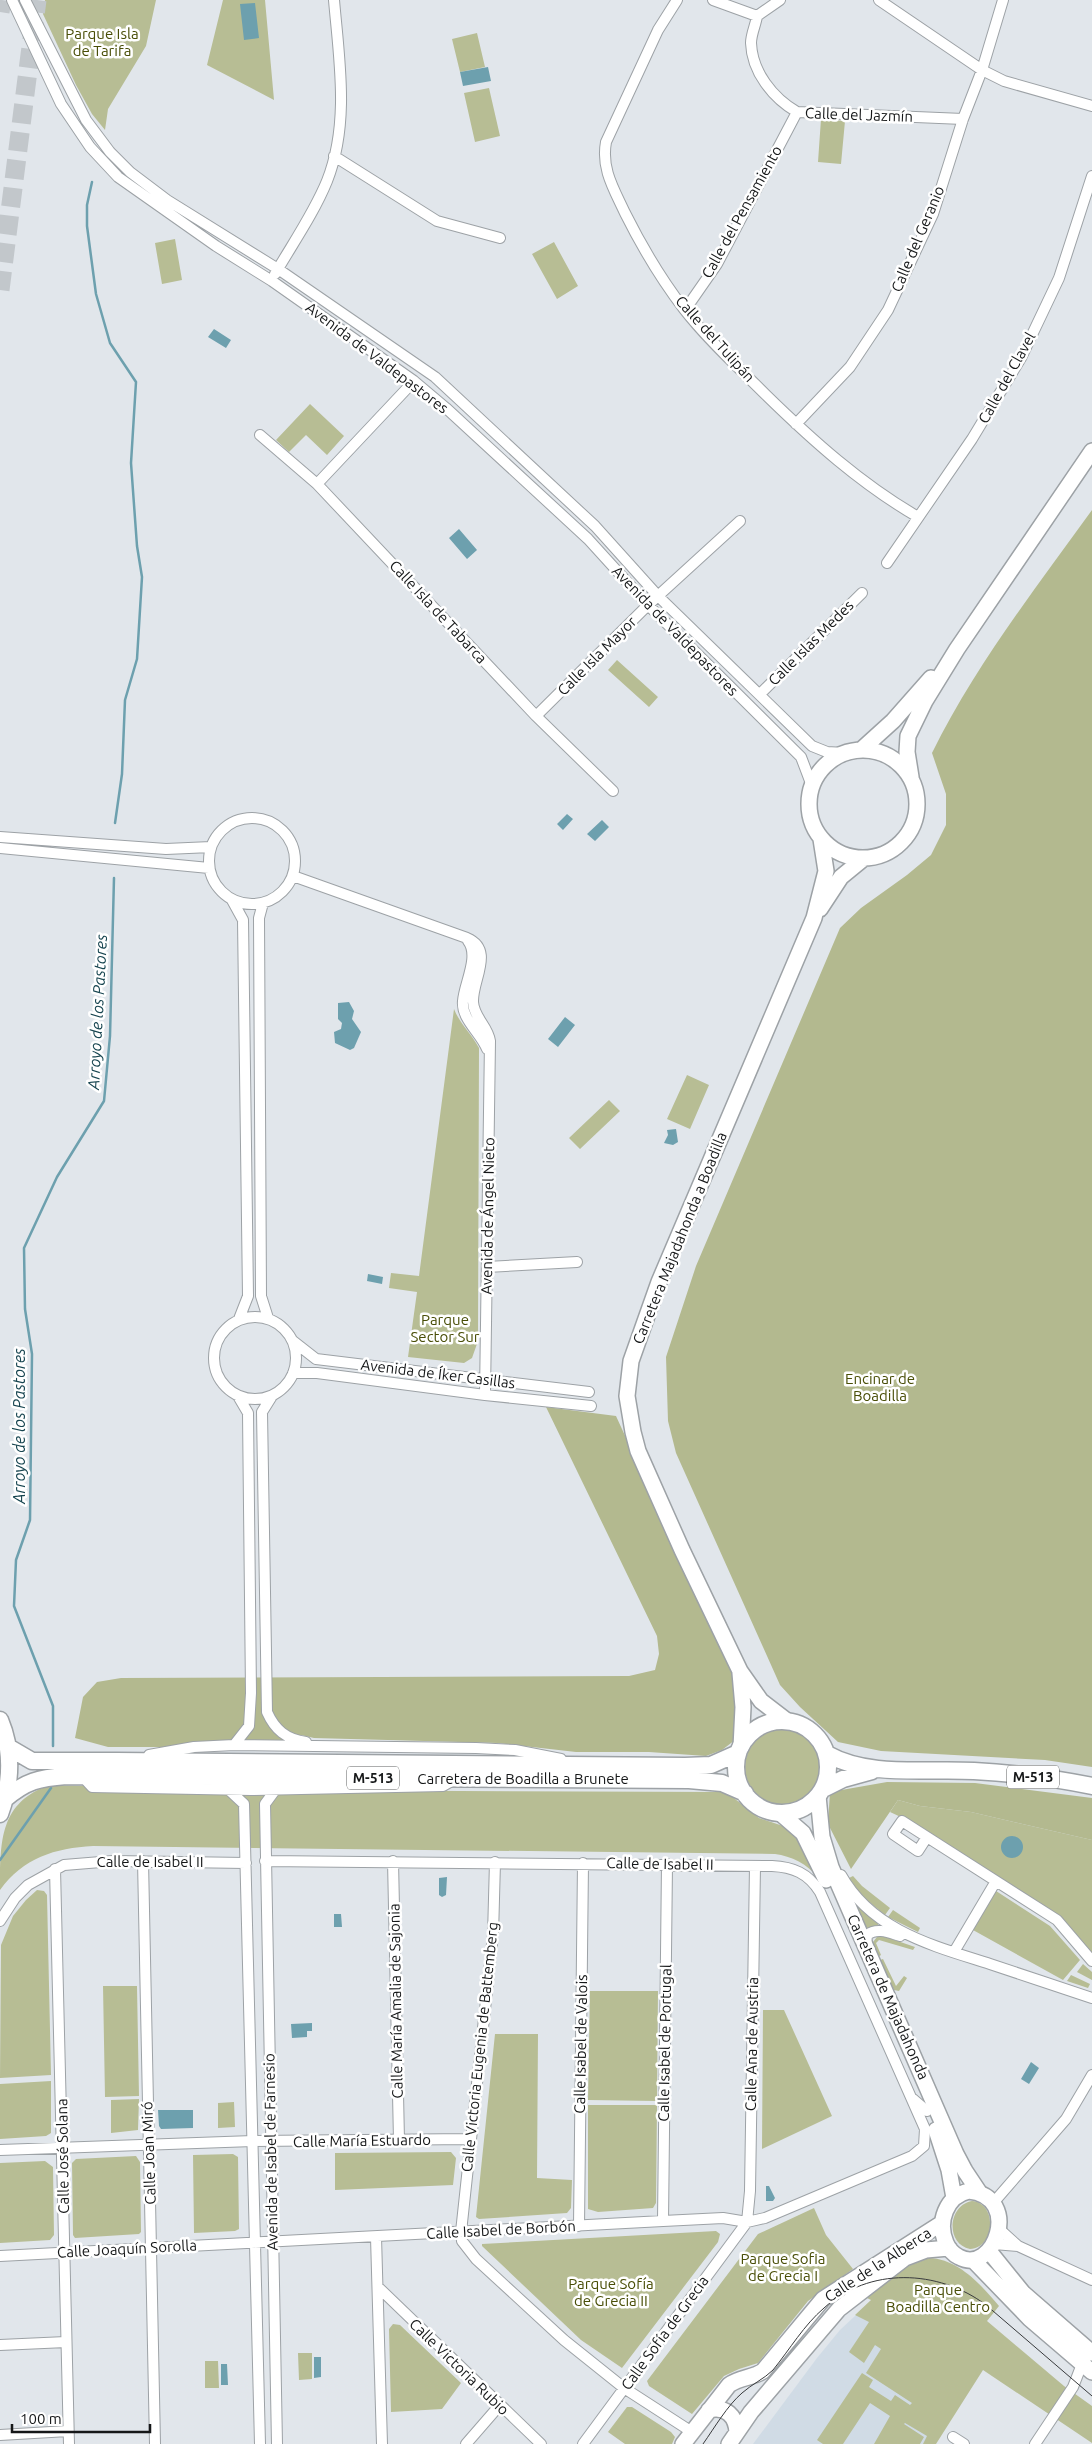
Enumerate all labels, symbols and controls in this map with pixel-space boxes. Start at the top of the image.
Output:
park label: Parque Isla de Tarifa [65,25,139,59]
street label: Calle del Jazmín [805,104,913,125]
street label: Calle del Pensamiento [698,143,785,281]
street label: Calle del Geranio [888,183,948,294]
street label: Calle del Tulipán [672,292,759,385]
street label: Avenida de Valdepastores [303,299,452,417]
street label: Calle del Clavel [975,329,1039,426]
street label: Calle Isla de Tabarca [386,557,491,667]
street label: Avenida de Valdepastores [609,562,742,699]
street label: Calle Islas Medes [765,597,857,689]
street label: Calle Isla Mayor [554,613,640,699]
water label: Arroyo de los Pastores [84,934,110,1091]
street label: Carretera Majadahonda a Boadilla [629,1129,730,1346]
street label: Avenida de Ángel Nieto [478,1137,497,1295]
park label: Parque Sector Sur [411,1311,480,1345]
water label: Arroyo de los Pastores [10,1348,28,1505]
street label: Avenida de Íker Casillas [360,1356,516,1391]
park label: Encinar de Boadilla [845,1370,915,1404]
road number: M-513 [1007,1765,1059,1788]
road number: M-513 [347,1766,399,1790]
street label: Carretera de Boadilla a Brunete [417,1770,629,1787]
street label: Calle de Isabel II [96,1853,204,1870]
street label: Calle de Isabel II [606,1854,714,1873]
street label: Calle María Amalia de Sajonia [385,1903,406,2099]
street label: Carretera de Majadahonda [844,1912,933,2082]
street label: Calle Victoria Eugenia de Battemberg [458,1921,501,2173]
street label: Calle Isabel de Portugal [655,1964,674,2122]
street label: Calle Isabel de Valois [571,1974,590,2114]
street label: Calle Ana de Austria [742,1977,761,2111]
street label: Avenida de Isabel de Farnesio [260,2053,281,2251]
street label: Calle José Solana [53,2098,72,2214]
street label: Calle Joan Miró [138,2101,159,2205]
street label: Calle María Estuardo [293,2131,431,2150]
street label: Calle Isabel de Borbón [426,2217,576,2242]
street label: Calle de la Alberca [821,2224,934,2305]
street label: Calle Joaquín Sorolla [57,2236,197,2261]
park label: Parque Sofia de Grecia I [741,2250,825,2284]
street label: Calle Sofía de Grecia [617,2272,712,2393]
park label: Parque Sofía de Grecia II [568,2275,654,2309]
park label: Parque Boadilla Centro [886,2281,990,2315]
street label: Calle Victoria Rubio [406,2315,512,2418]
scale bar [12,2402,150,2434]
text: 100 m [20,2410,62,2427]

